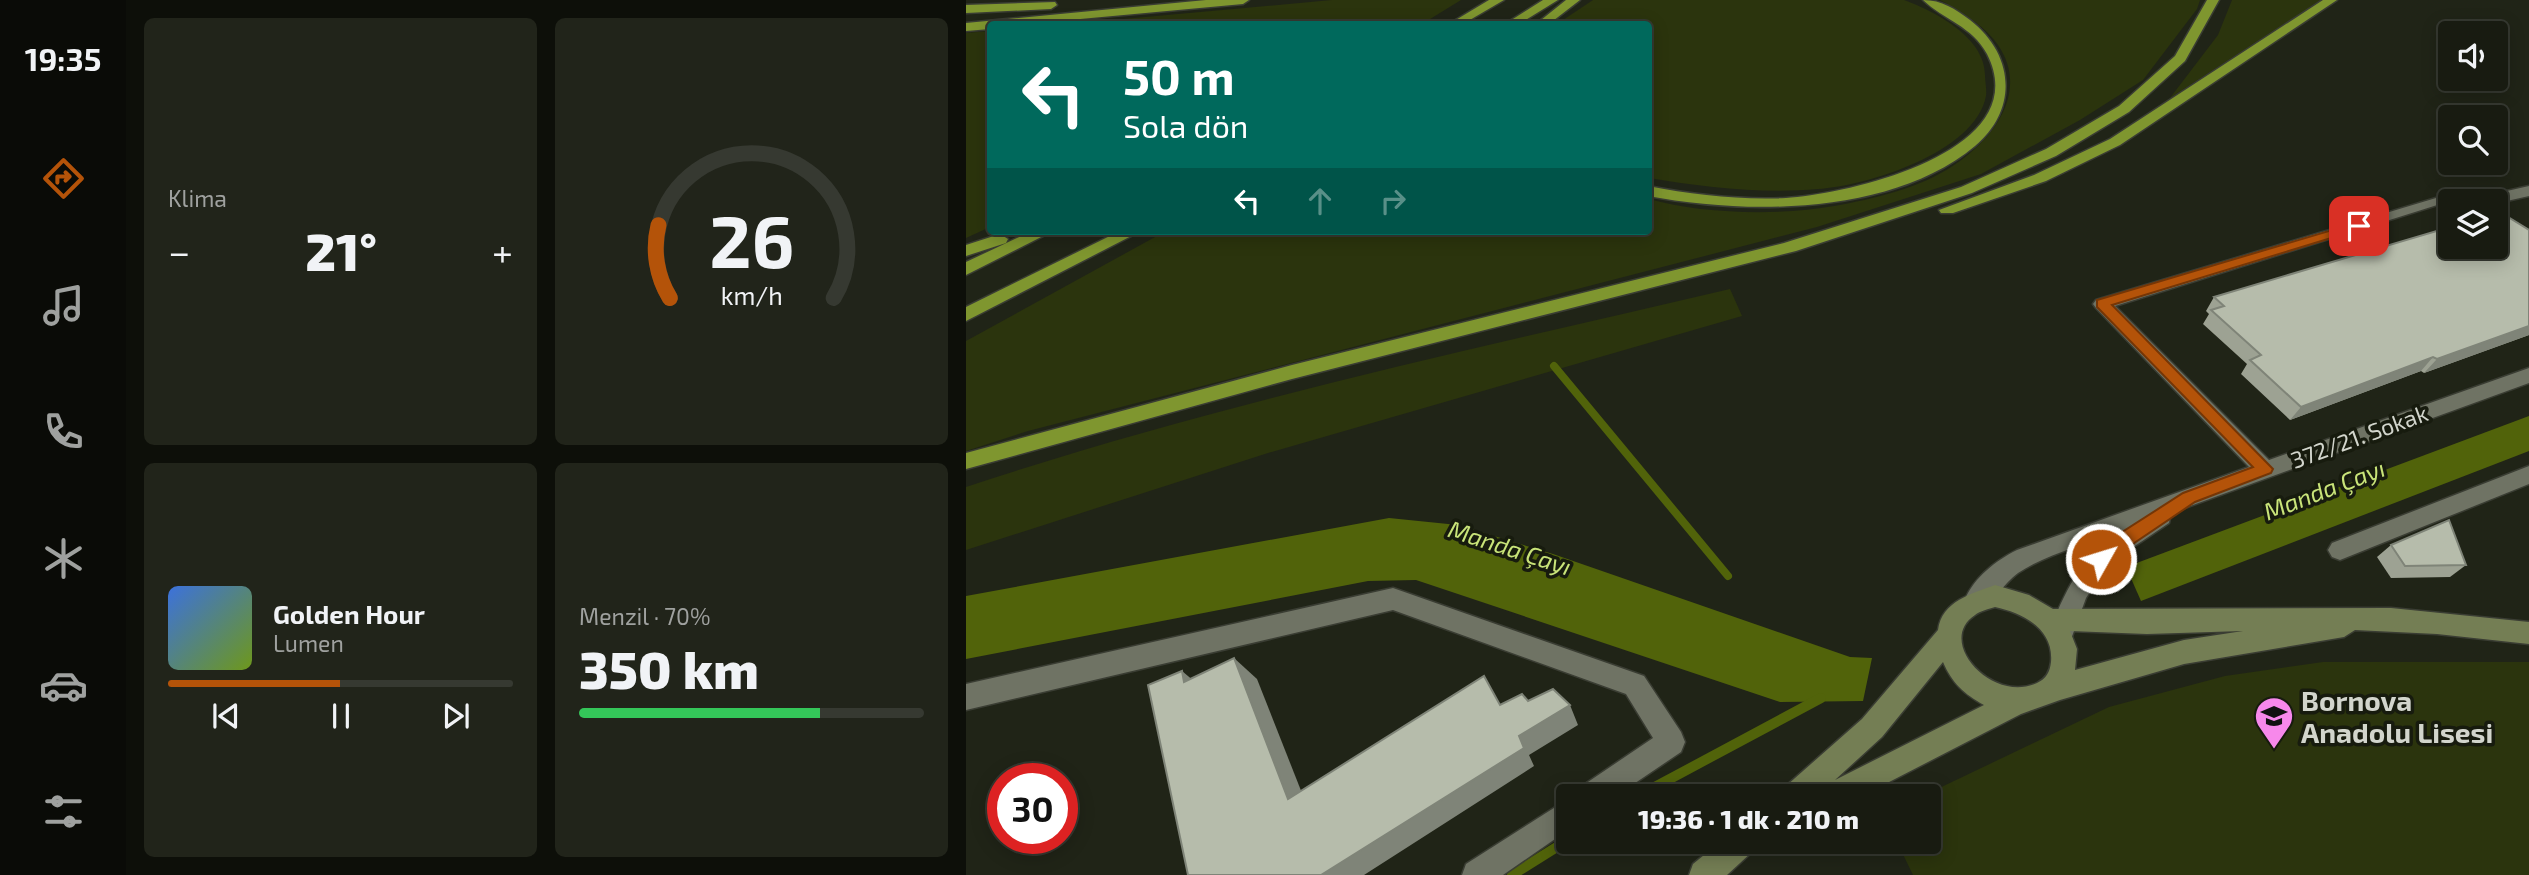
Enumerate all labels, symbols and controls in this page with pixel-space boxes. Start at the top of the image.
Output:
map controls [2438,21,2508,259]
button: sound [2438,21,2508,91]
text: 19:35 [25,39,101,77]
text: 50 m [1123,46,1235,105]
icon: left [1008,49,1099,140]
button: search [2438,105,2508,175]
text: Sola dön [1123,106,1248,144]
icon: directions [39,154,88,203]
icon: left [1228,182,1266,220]
icon: ahead [1301,182,1339,220]
icon: right [1374,182,1412,220]
text: Klima [168,184,227,212]
button: layers [2438,189,2508,259]
text: 26 [709,195,794,283]
pin [2329,196,2389,256]
icon: arrive [2340,207,2378,245]
text: 21° [305,219,377,281]
text: − [168,228,190,274]
text: + [492,228,513,274]
text: km/h [720,279,783,309]
icon: music [39,281,88,330]
street label: 372/21. Sokak [2287,398,2432,474]
icon: phone [39,407,88,456]
water label: Manda Çayı [2259,453,2389,526]
water label: Manda Çayı [1445,514,1575,581]
position arrow [2064,522,2138,596]
icon: climate [39,534,88,583]
text: Golden Hour [273,598,425,629]
text: Menzil · 70% [579,602,711,630]
text: Lumen [273,629,344,657]
text: 350 km [579,637,759,699]
icon: car [39,661,88,710]
place label: Bornova Anadolu Lisesi [2301,683,2493,749]
school or university icon: Bornova Anadolu Lisesi [2253,695,2295,750]
icon: previous [207,697,245,735]
icon: pause [322,697,360,735]
icon: next [437,697,475,735]
speed limit sign: 30 [987,763,1078,854]
icon: filters [39,787,88,836]
text: 19:36 · 1 dk · 210 m [1638,803,1859,834]

